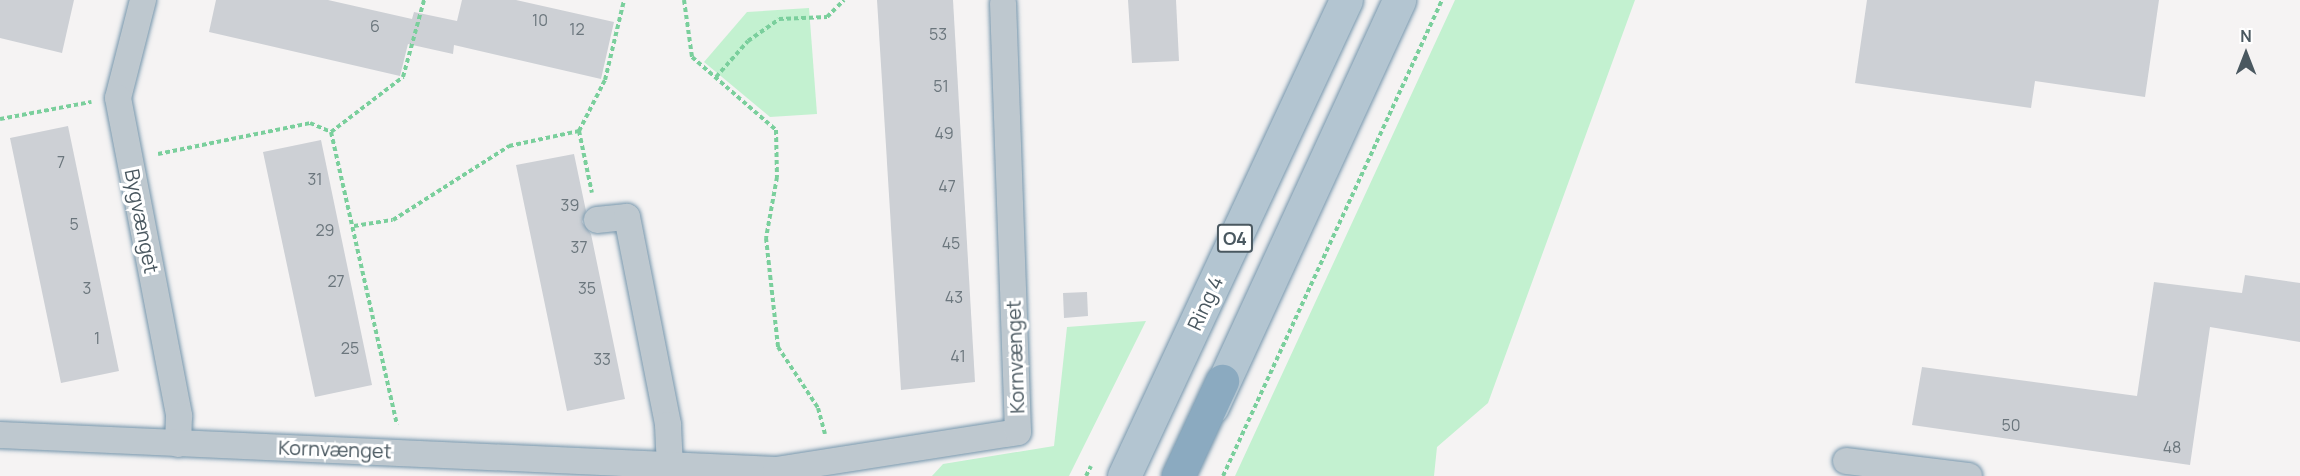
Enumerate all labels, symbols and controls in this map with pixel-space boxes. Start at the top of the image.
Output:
house number: 10 [532,10,548,30]
house number: 6 [370,16,380,36]
house number: 12 [569,19,585,39]
house number: 53 [929,24,947,44]
north arrow [2216,24,2276,84]
text: N [2240,25,2252,47]
house number: 51 [933,76,949,96]
house number: 49 [934,123,954,143]
house number: 7 [57,152,65,172]
street label: Bygvænget [120,167,164,275]
house number: 31 [307,169,323,189]
house number: 47 [938,176,956,196]
house number: 39 [561,195,579,215]
house number: 5 [69,214,79,234]
house number: 29 [315,220,335,240]
road number: O4 [1216,223,1254,253]
house number: 45 [942,233,960,253]
house number: 37 [571,237,587,257]
house number: 27 [327,271,345,291]
street label: Ring 4 [1182,272,1228,334]
house number: 3 [83,278,91,298]
house number: 35 [578,278,596,298]
house number: 43 [945,287,963,307]
street label: Kornvænget [1001,300,1029,414]
house number: 1 [94,328,100,348]
house number: 25 [341,338,359,358]
house number: 41 [950,346,966,366]
house number: 33 [593,349,611,369]
house number: 50 [2002,415,2020,435]
street label: Kornvænget [278,435,392,463]
house number: 48 [2163,437,2181,457]

